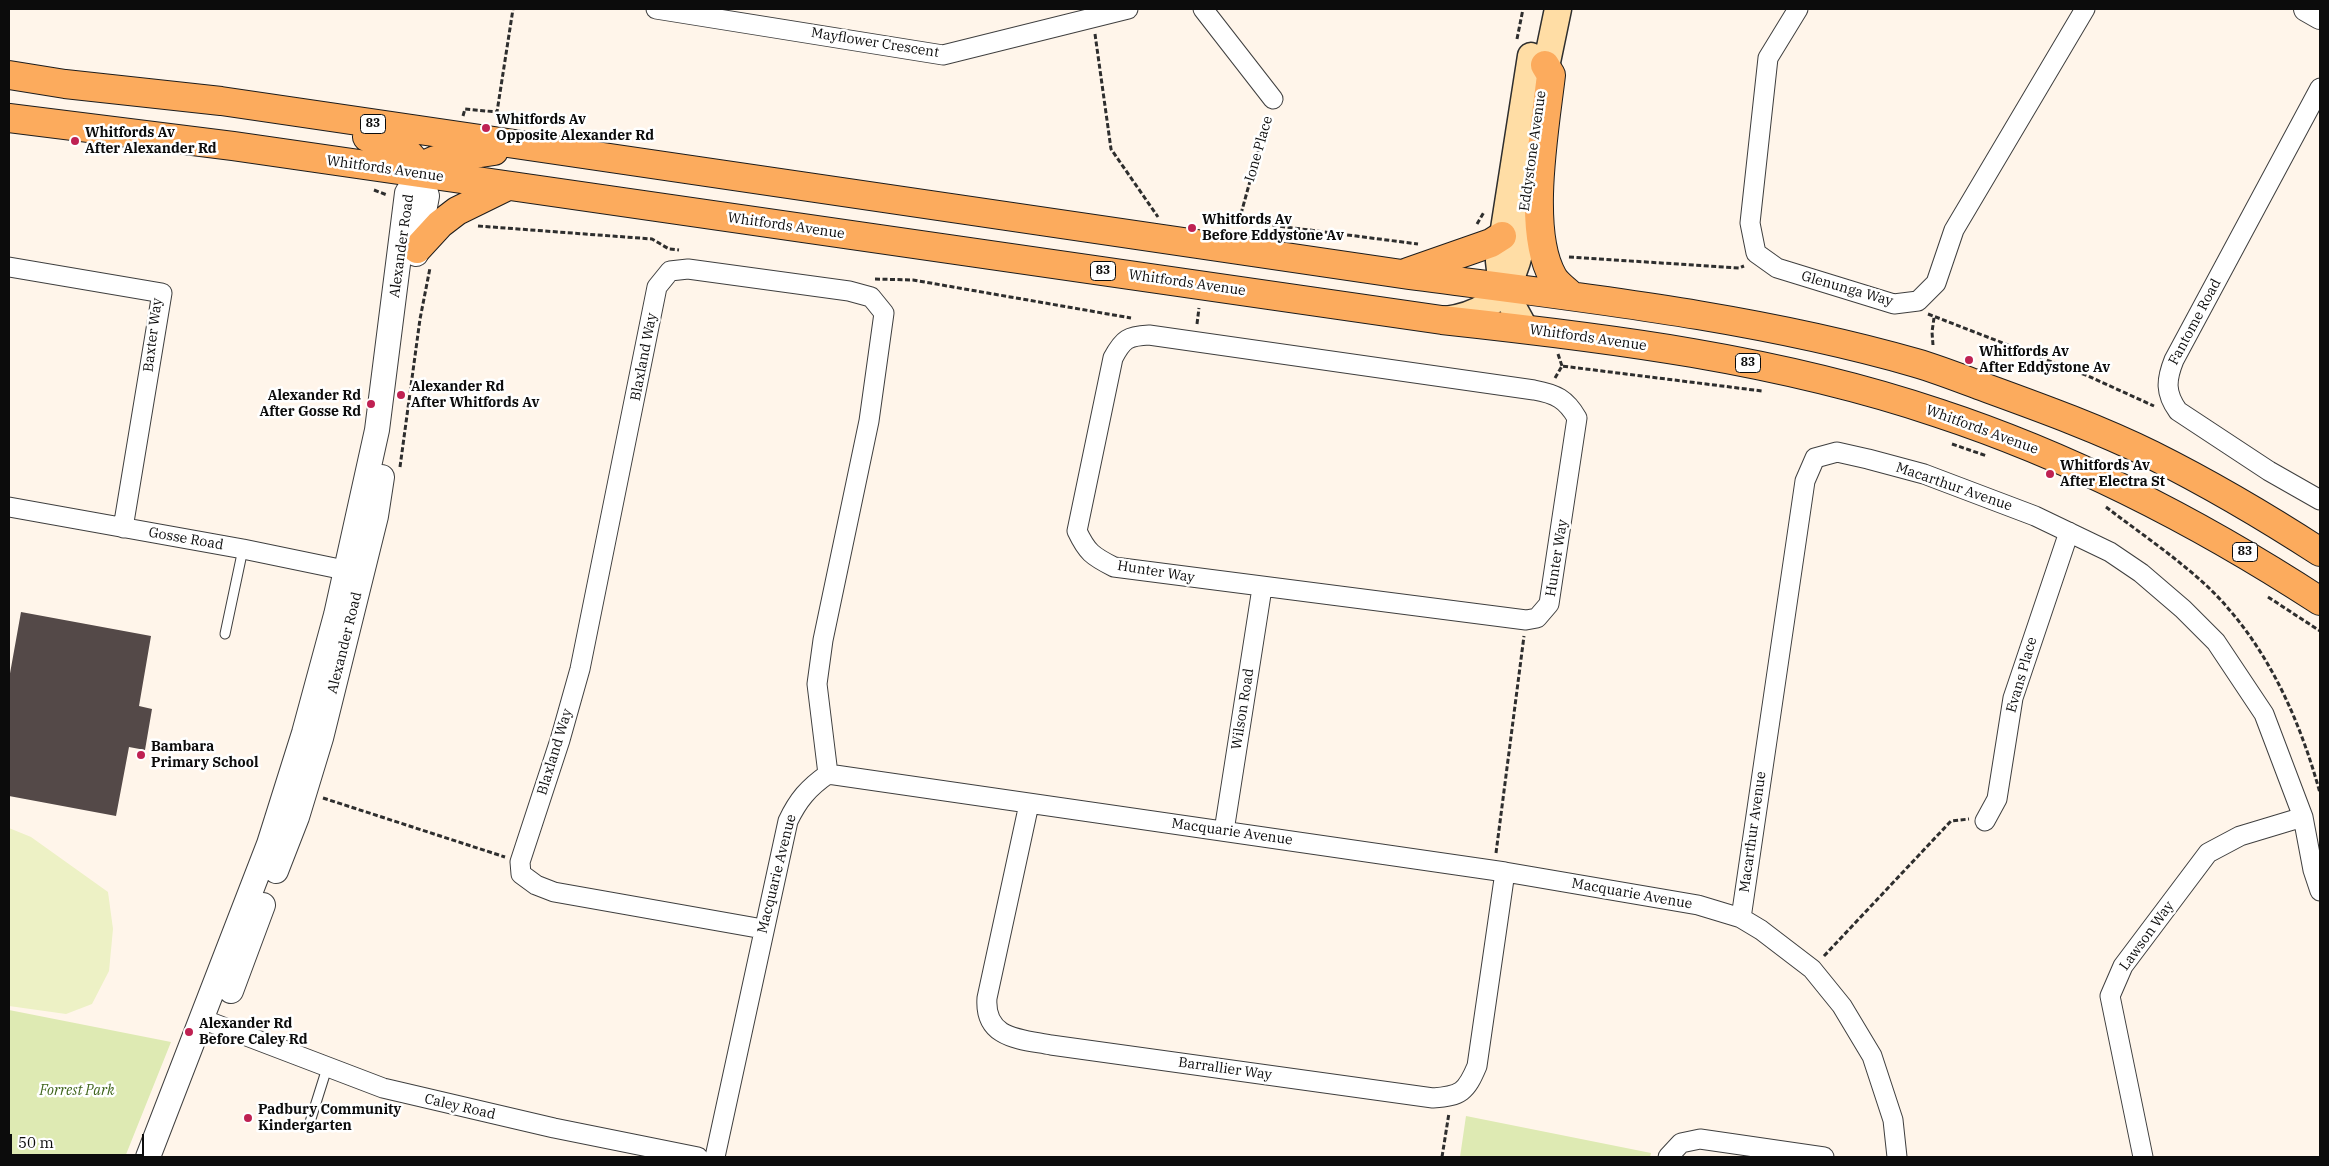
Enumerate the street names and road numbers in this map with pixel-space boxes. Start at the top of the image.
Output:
street label: Mayflower Crescent [810,25,940,61]
street label: Eddystone Avenue [1516,90,1550,212]
street label: Ione Place [1242,114,1276,184]
road number: 83 [360,115,386,134]
street label: Whitfords Avenue [325,152,445,186]
street label: Alexander Road [386,193,418,299]
street label: Whitfords Avenue [726,209,846,243]
road number: 83 [1090,262,1116,280]
street label: Whitfords Avenue [1127,266,1247,300]
street label: Glenunga Way [1799,268,1895,310]
street label: Fantome Road [2165,276,2225,368]
street label: Baxter Way [140,297,166,373]
street label: Blaxland Way [627,312,661,402]
street label: Whitfords Avenue [1528,321,1648,355]
road number: 83 [1736,353,1760,372]
street label: Whitfords Avenue [1924,402,2040,458]
street label: Macarthur Avenue [1894,459,2014,515]
street label: Hunter Way [1543,518,1571,598]
street label: Gosse Road [147,524,225,554]
road number: 83 [2232,542,2258,562]
street label: Hunter Way [1116,558,1196,586]
street label: Alexander Road [324,590,366,696]
street label: Evans Place [2003,635,2041,715]
street label: Wilson Road [1228,667,1258,751]
street label: Blaxland Way [534,707,576,797]
street label: Macarthur Avenue [1736,770,1770,894]
street label: Macquarie Avenue [754,813,800,935]
street label: Macquarie Avenue [1170,815,1294,849]
street label: Macquarie Avenue [1570,875,1694,913]
street label: Lawson Way [2116,898,2178,974]
street label: Barrallier Way [1177,1054,1273,1084]
street label: Caley Road [423,1091,497,1123]

